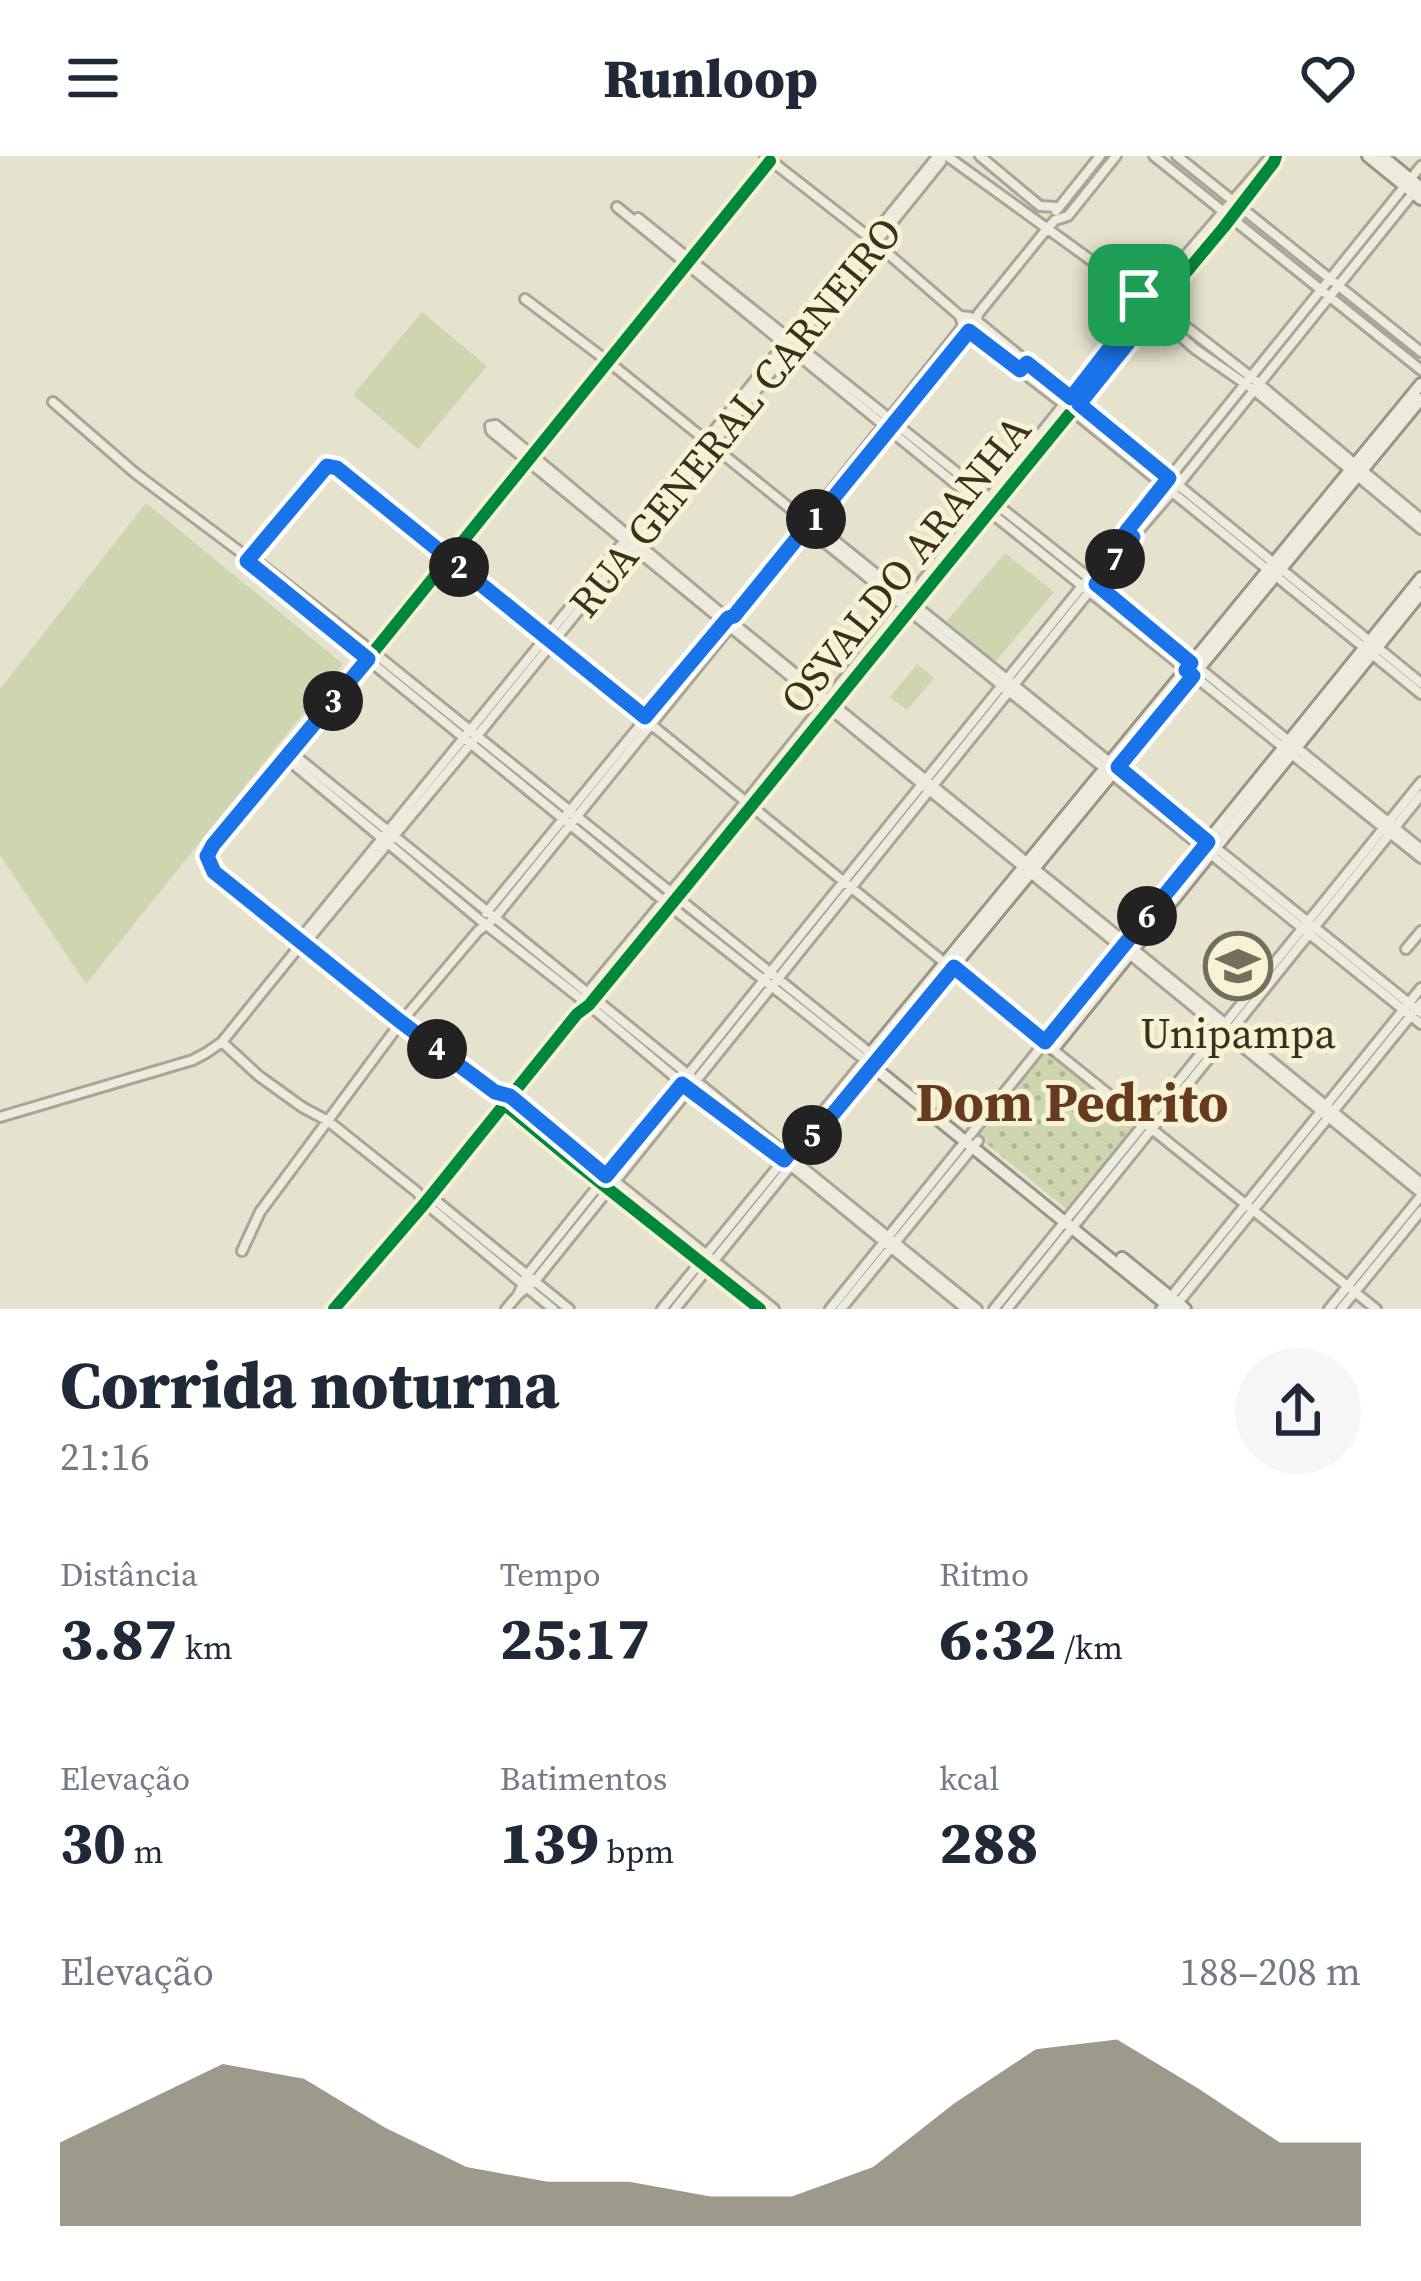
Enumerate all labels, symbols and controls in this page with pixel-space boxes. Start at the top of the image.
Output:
text: Runloop [603,41,818,115]
icon: menu [60,45,126,111]
icon: heart [1295,45,1361,111]
street label: RUA GENERAL CARNEIRO [555,205,915,629]
pin [1088,244,1190,346]
icon: arrive [1106,262,1172,328]
street label: OSVALDO ARANHA [766,402,1044,726]
pin: 1 [786,489,846,549]
text: 1 [807,496,825,541]
pin: 7 [1085,529,1145,589]
text: 7 [1106,536,1124,581]
pin: 2 [429,537,489,597]
text: 2 [450,544,468,589]
pin: 3 [303,671,363,731]
text: 3 [324,678,342,723]
pin: 6 [1117,886,1177,946]
text: 6 [1138,893,1156,938]
school or university icon: Unipampa [1203,931,1273,1001]
place label: Unipampa [1140,1004,1336,1062]
pin: 4 [407,1019,467,1079]
text: 4 [428,1026,446,1071]
district label: Dom Pedrito [915,1065,1229,1139]
pin: 5 [782,1105,842,1165]
text: 5 [803,1112,821,1157]
text: Corrida noturna [60,1340,559,1430]
button: share [1235,1348,1361,1474]
text: 21:16 [60,1430,150,1483]
text: Distância [60,1552,198,1597]
text: Tempo [500,1552,601,1597]
text: Ritmo [939,1552,1029,1597]
text: 3.87 [60,1597,177,1679]
text: 25:17 [500,1597,650,1679]
text: 6:32 [939,1597,1057,1679]
text: km [177,1625,233,1670]
text: /km [1057,1625,1123,1670]
text: Elevação [60,1756,190,1801]
text: Batimentos [500,1756,667,1801]
text: kcal [939,1756,999,1801]
text: 30 [60,1801,126,1883]
text: 139 [500,1801,599,1883]
text: 288 [939,1801,1039,1883]
text: m [126,1829,164,1874]
text: bpm [599,1829,674,1874]
text: Elevação [60,1945,214,1998]
text: 188–208 m [1180,1945,1361,1998]

